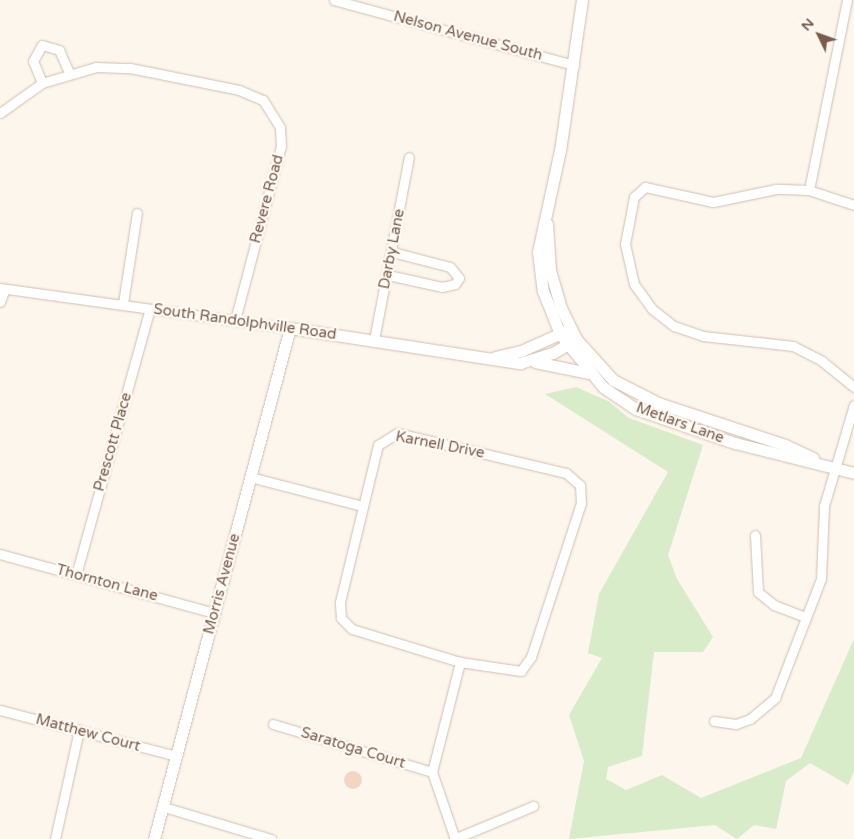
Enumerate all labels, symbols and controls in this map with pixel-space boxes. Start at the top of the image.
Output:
street label: Nelson Avenue South [392,7,544,65]
north arrow [794,10,844,60]
text: N [797,15,818,34]
street label: Revere Road [247,153,287,245]
street label: Darby Lane [375,207,409,291]
street label: South Randolphville Road [152,300,338,344]
street label: Prescott Place [90,390,136,494]
street label: Metlars Lane [634,399,726,447]
street label: Karnell Drive [394,428,486,462]
street label: Morris Avenue [200,532,244,636]
street label: Thornton Lane [54,561,160,605]
street label: Matthew Court [34,710,142,756]
street label: Saratoga Court [299,724,407,772]

